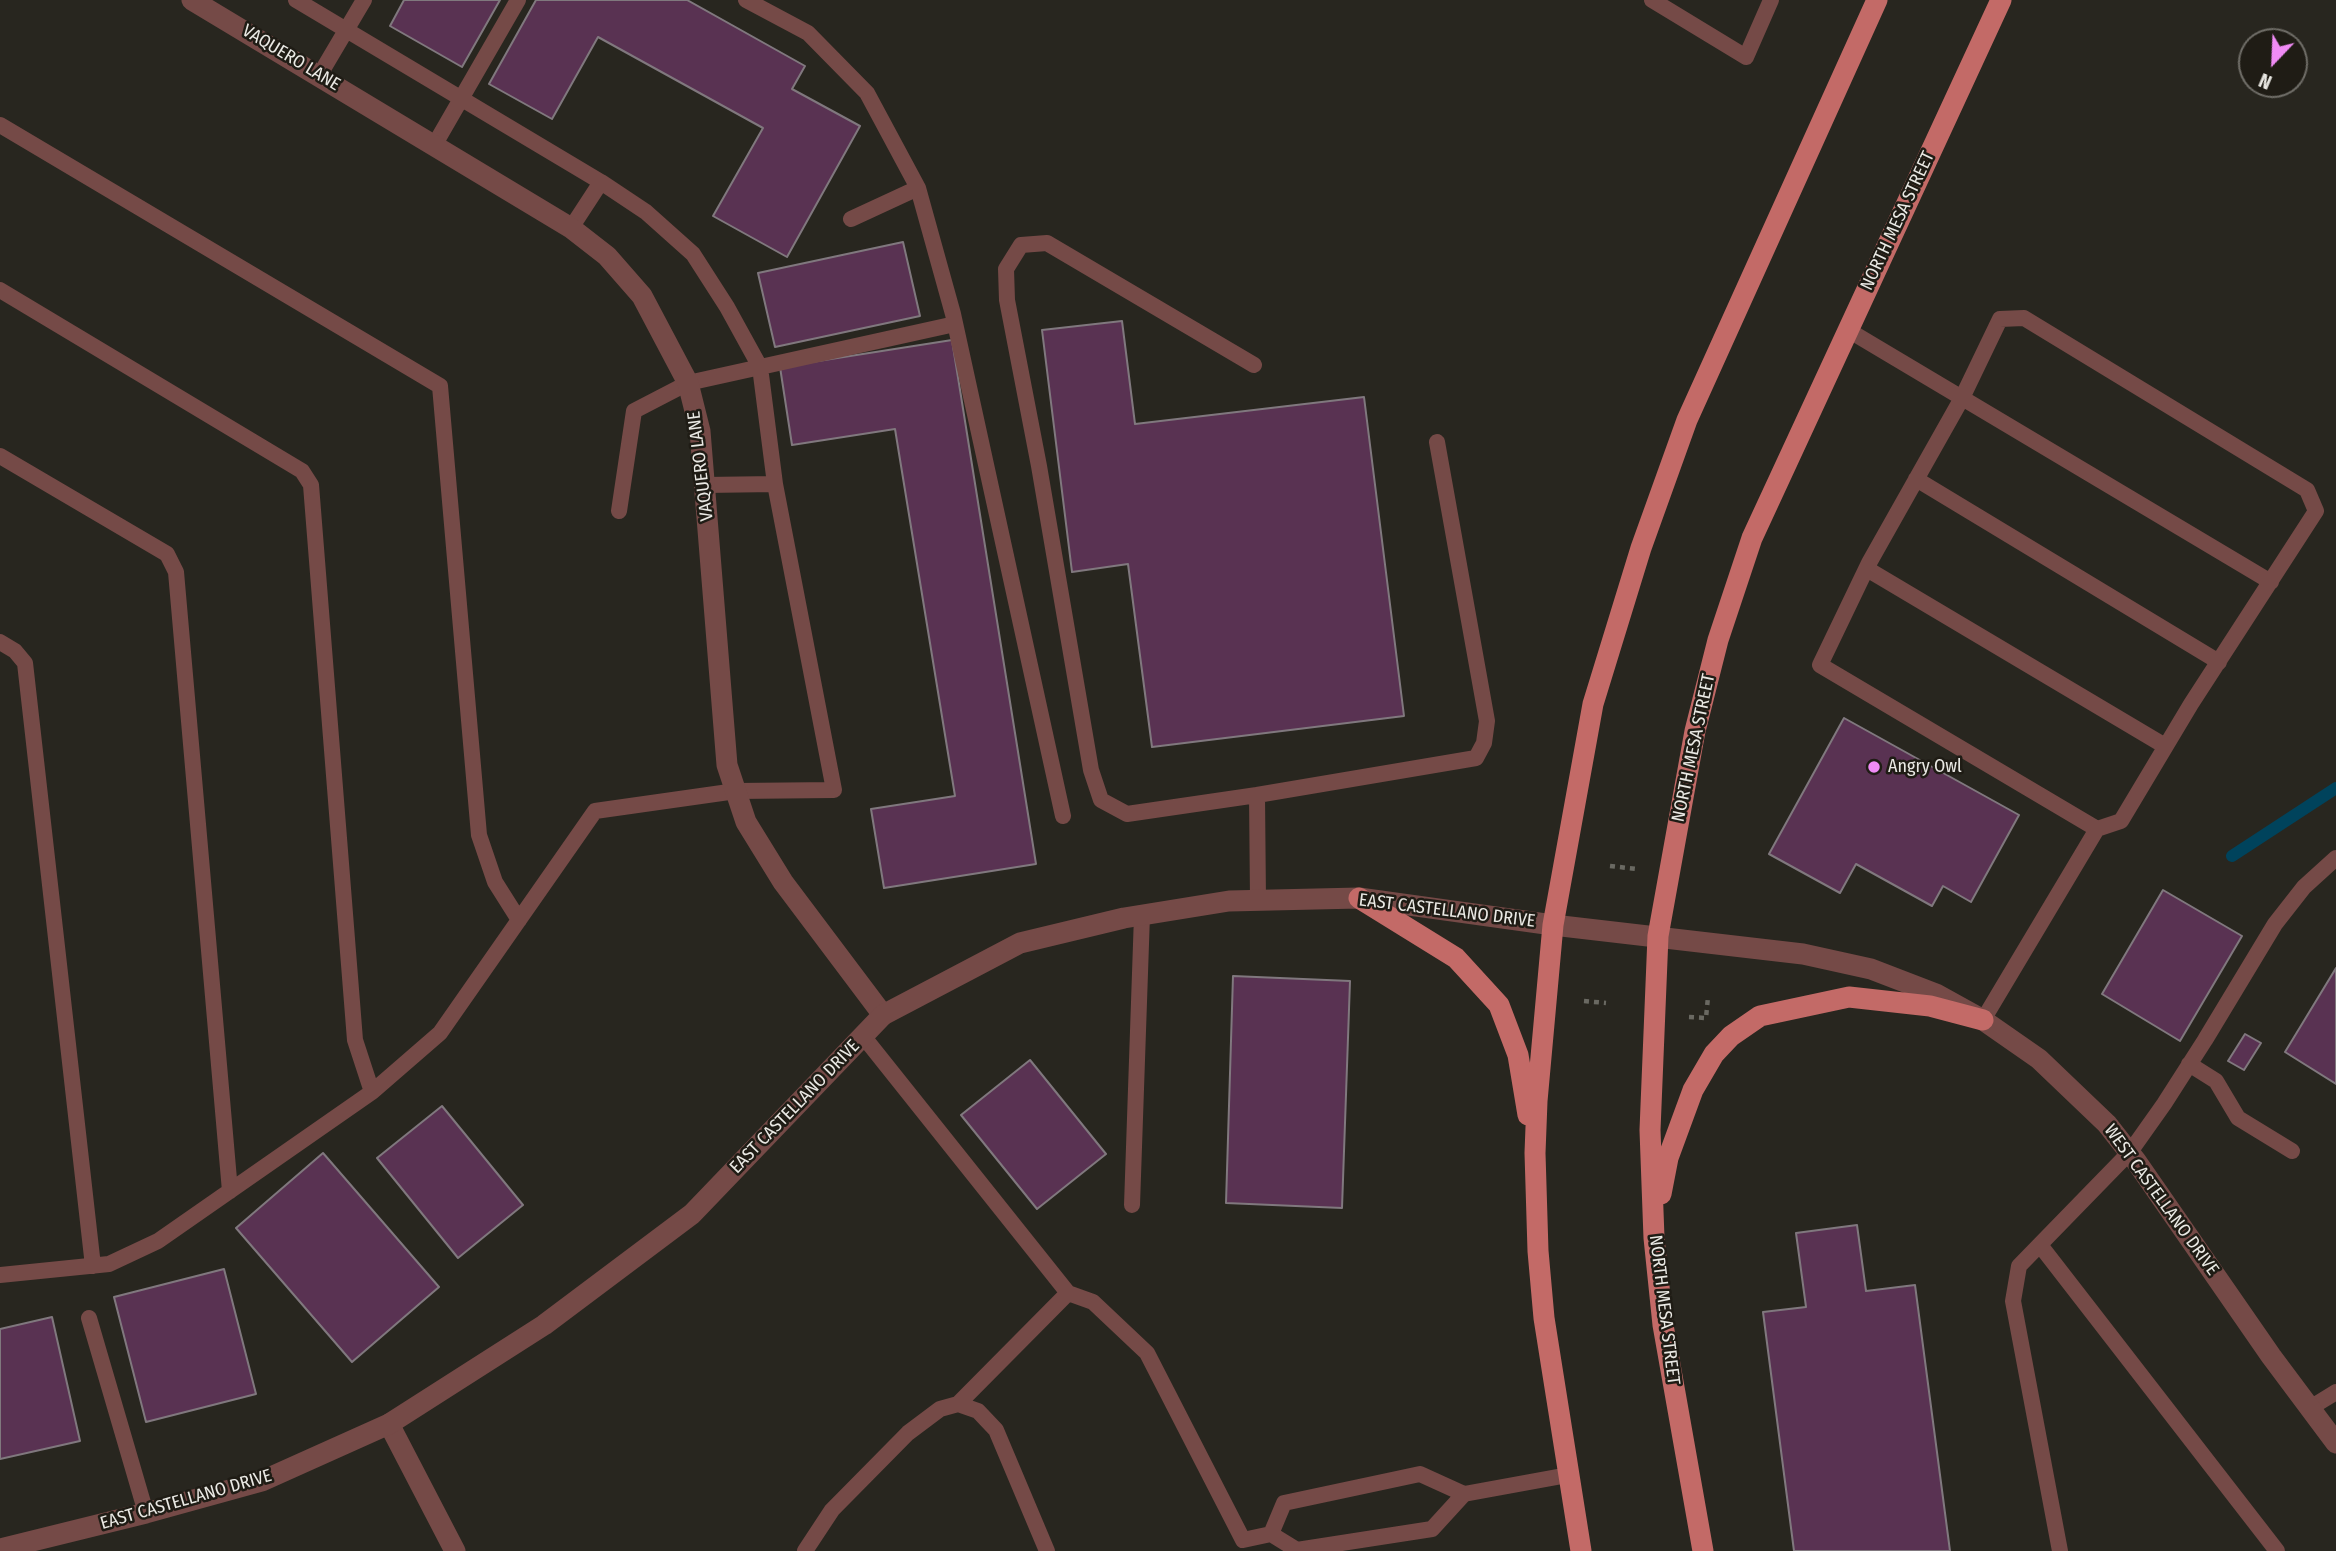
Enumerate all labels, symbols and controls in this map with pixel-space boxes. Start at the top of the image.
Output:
street label: VAQUERO LANE [238,20,344,96]
north arrow [2238,28,2308,98]
text: N [2256,68,2275,94]
street label: NORTH MESA STREET [1856,148,1940,294]
street label: VAQUERO LANE [684,410,718,522]
street label: NORTH MESA STREET [1668,672,1720,824]
place label: Angry Owl [1888,756,1962,778]
marker: Angry Owl [1866,759,1882,775]
street label: EAST CASTELLANO DRIVE [1358,889,1536,933]
street label: EAST CASTELLANO DRIVE [726,1036,864,1178]
street label: WEST CASTELLANO DRIVE [2099,1120,2223,1280]
street label: NORTH MESA STREET [1644,1234,1684,1386]
street label: EAST CASTELLANO DRIVE [98,1465,274,1535]

